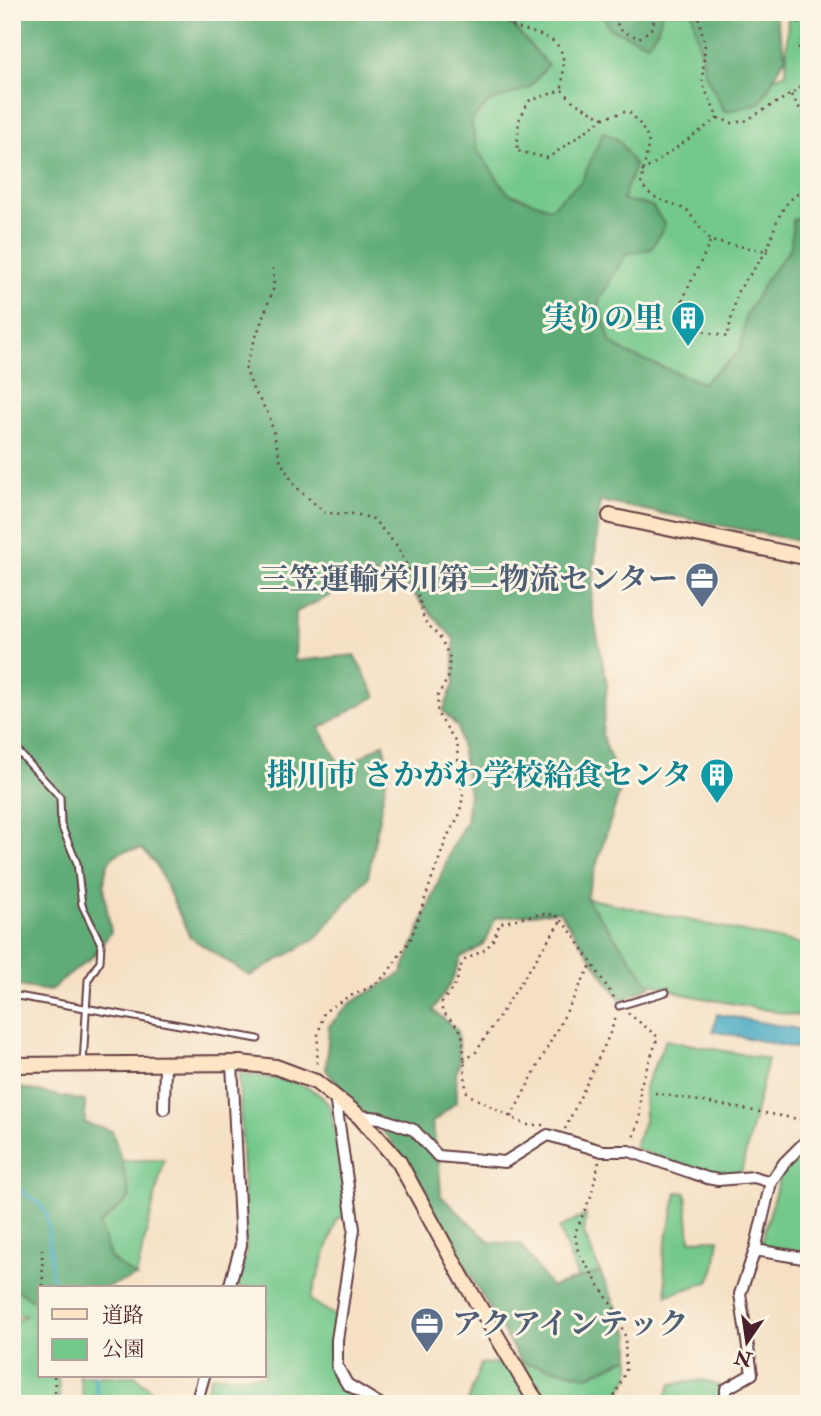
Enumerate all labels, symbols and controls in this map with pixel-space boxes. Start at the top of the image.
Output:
building icon: 実りの里 [669,299,707,348]
place label: 実りの里 [544,300,664,337]
office icon: 三笠運輸栄川第二物流センター [683,560,721,609]
place label: 三笠運輸栄川第二物流センター [259,561,678,598]
building icon: 掛川市 さかがわ学校給食センタ [698,756,736,805]
place label: 掛川市 さかがわ学校給食センタ [267,757,692,794]
legend [38,1286,266,1378]
text: 道路 [102,1302,144,1329]
office icon: アクアインテック [408,1305,446,1354]
place label: アクアインテック [452,1306,688,1343]
north arrow [712,1308,782,1378]
text: 公園 [102,1336,144,1363]
text: N [731,1344,755,1371]

